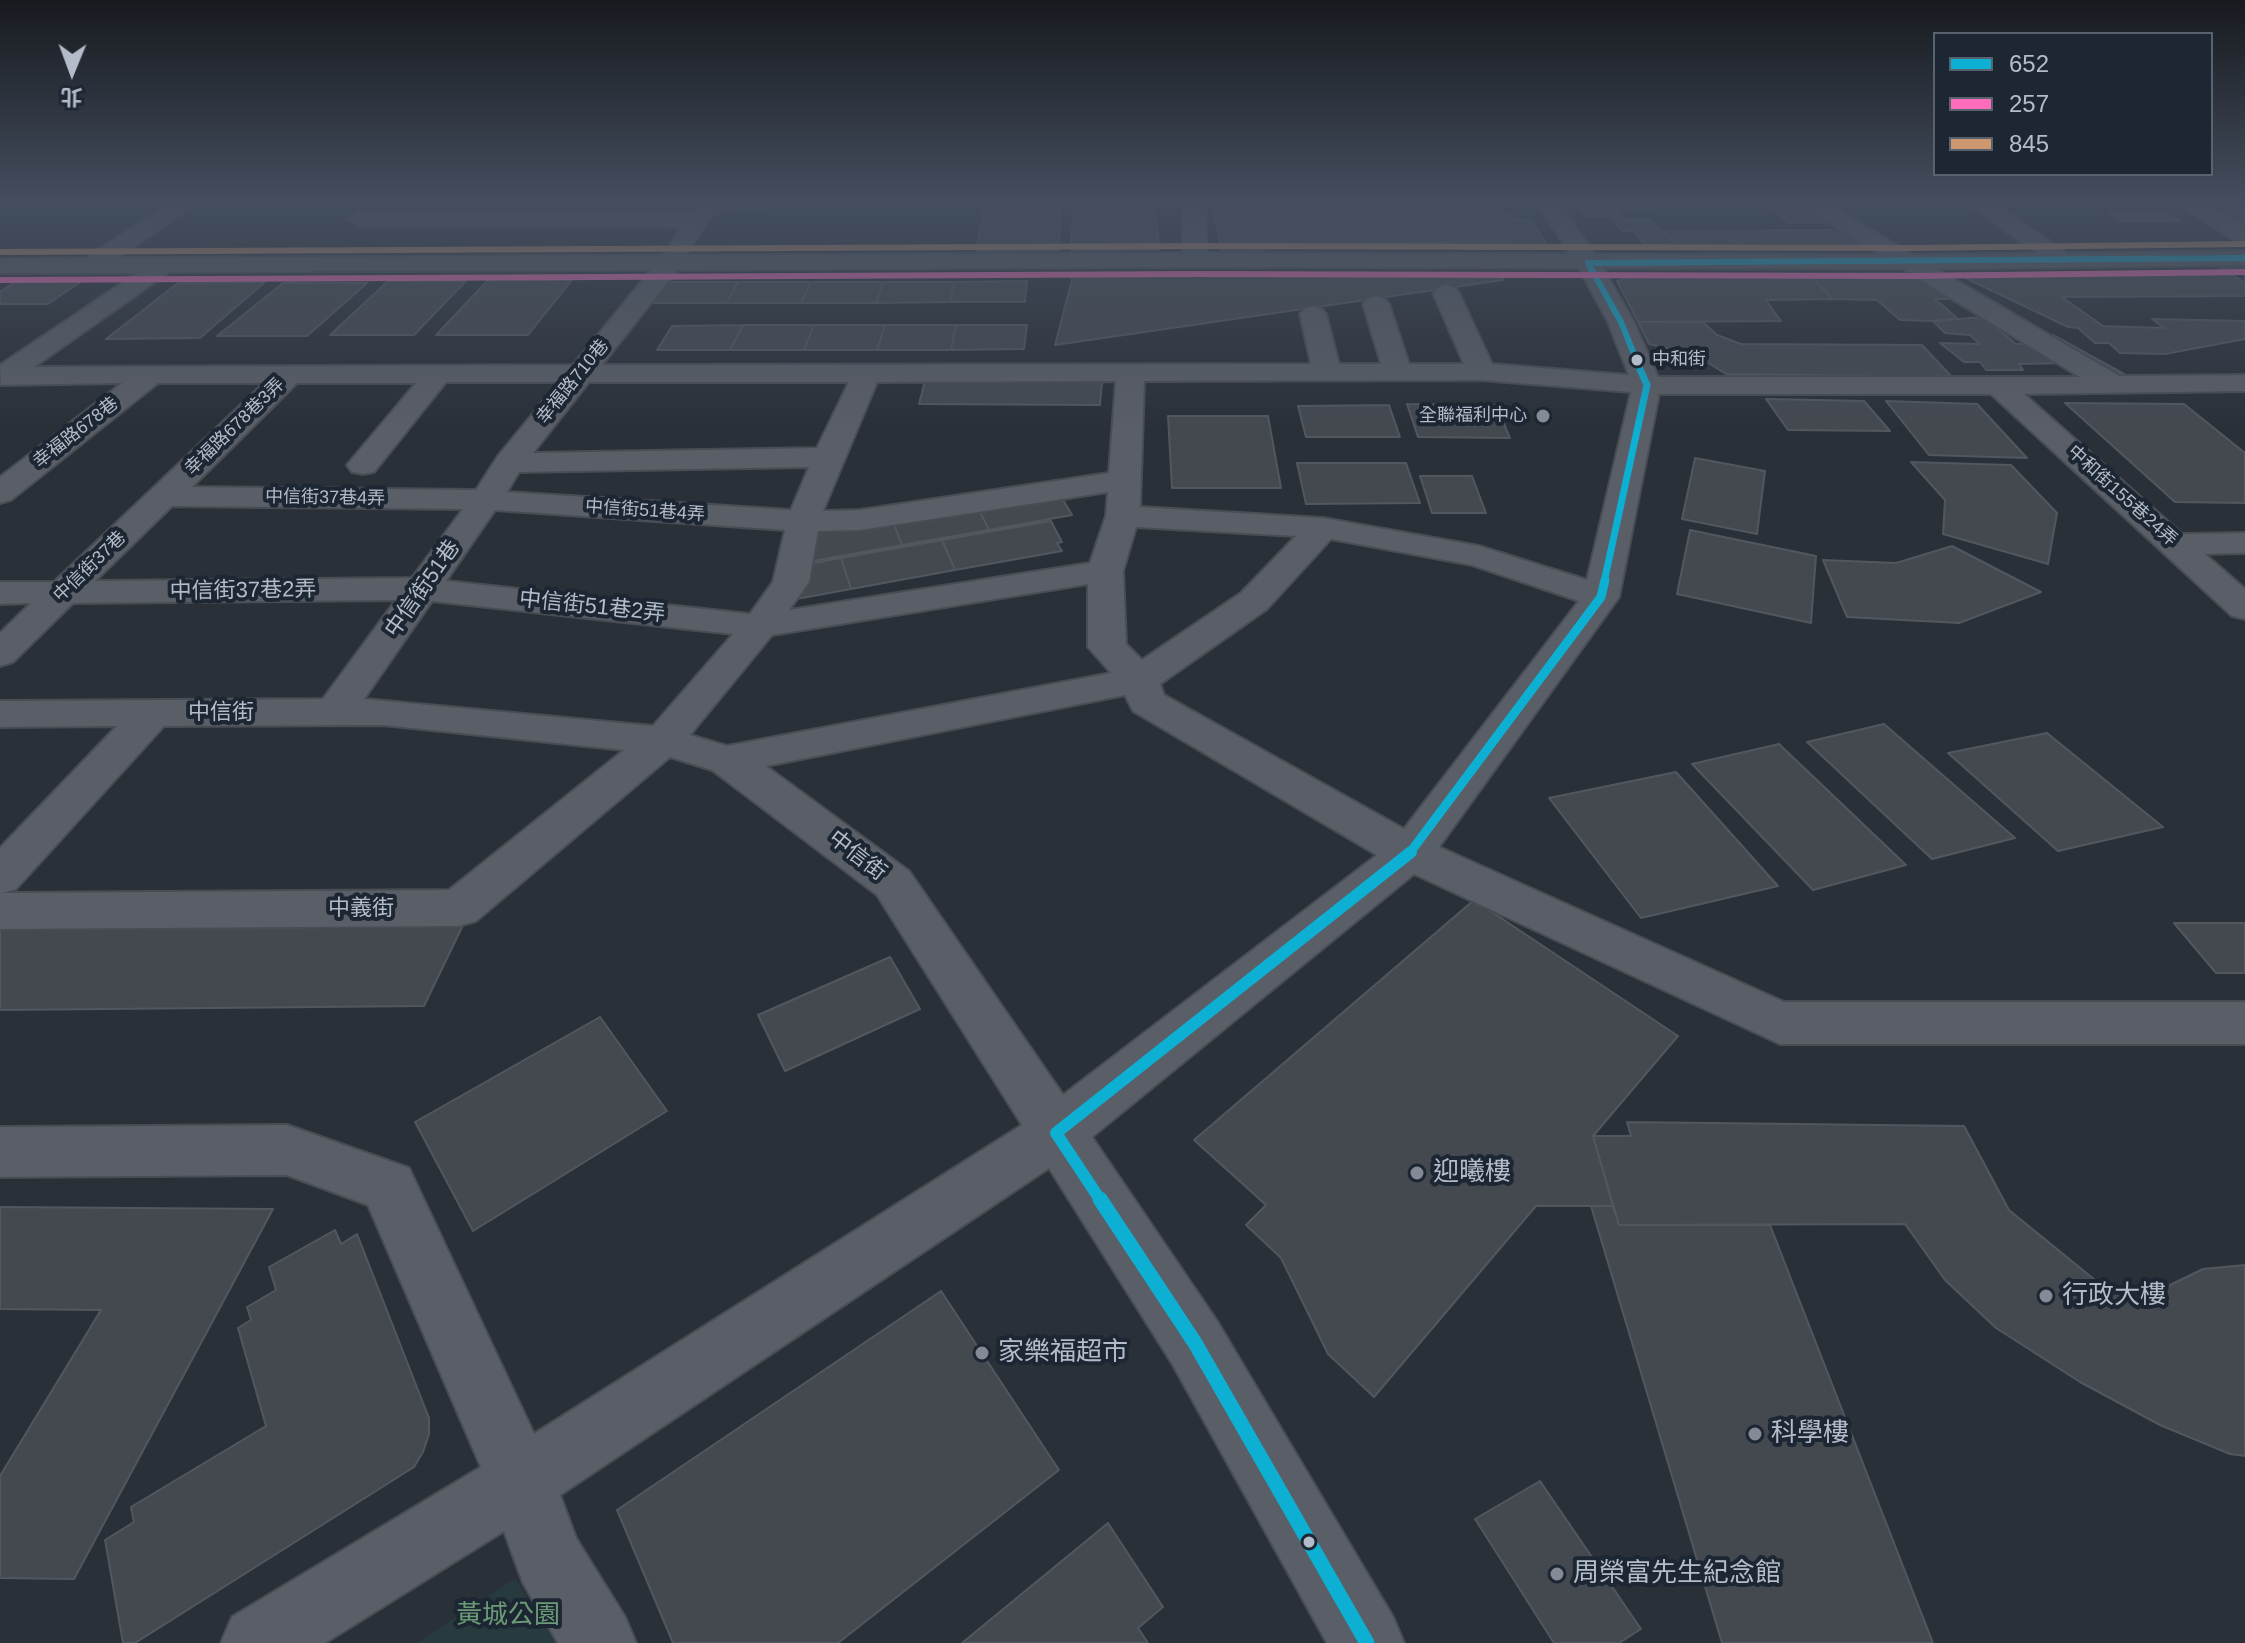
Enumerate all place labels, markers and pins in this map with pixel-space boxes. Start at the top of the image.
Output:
place label: 中和街 [1652,349,1706,371]
marker: 中和街 [1629,352,1645,368]
place label: 全聯福利中心 [1419,405,1527,427]
marker: 全聯福利中心 [1534,407,1552,425]
place label: 迎曦樓 [1433,1157,1511,1189]
marker: 迎曦樓 [1408,1164,1426,1182]
place label: 行政大樓 [2062,1280,2166,1312]
marker: 行政大樓 [2037,1287,2055,1305]
place label: 家樂福超市 [998,1337,1128,1369]
marker: 家樂福超市 [973,1344,991,1362]
place label: 科學樓 [1771,1418,1849,1450]
marker: 科學樓 [1746,1425,1764,1443]
unlabelled marker [1301,1534,1317,1550]
place label: 周榮富先生紀念館 [1573,1558,1781,1590]
marker: 周榮富先生紀念館 [1548,1565,1566,1583]

